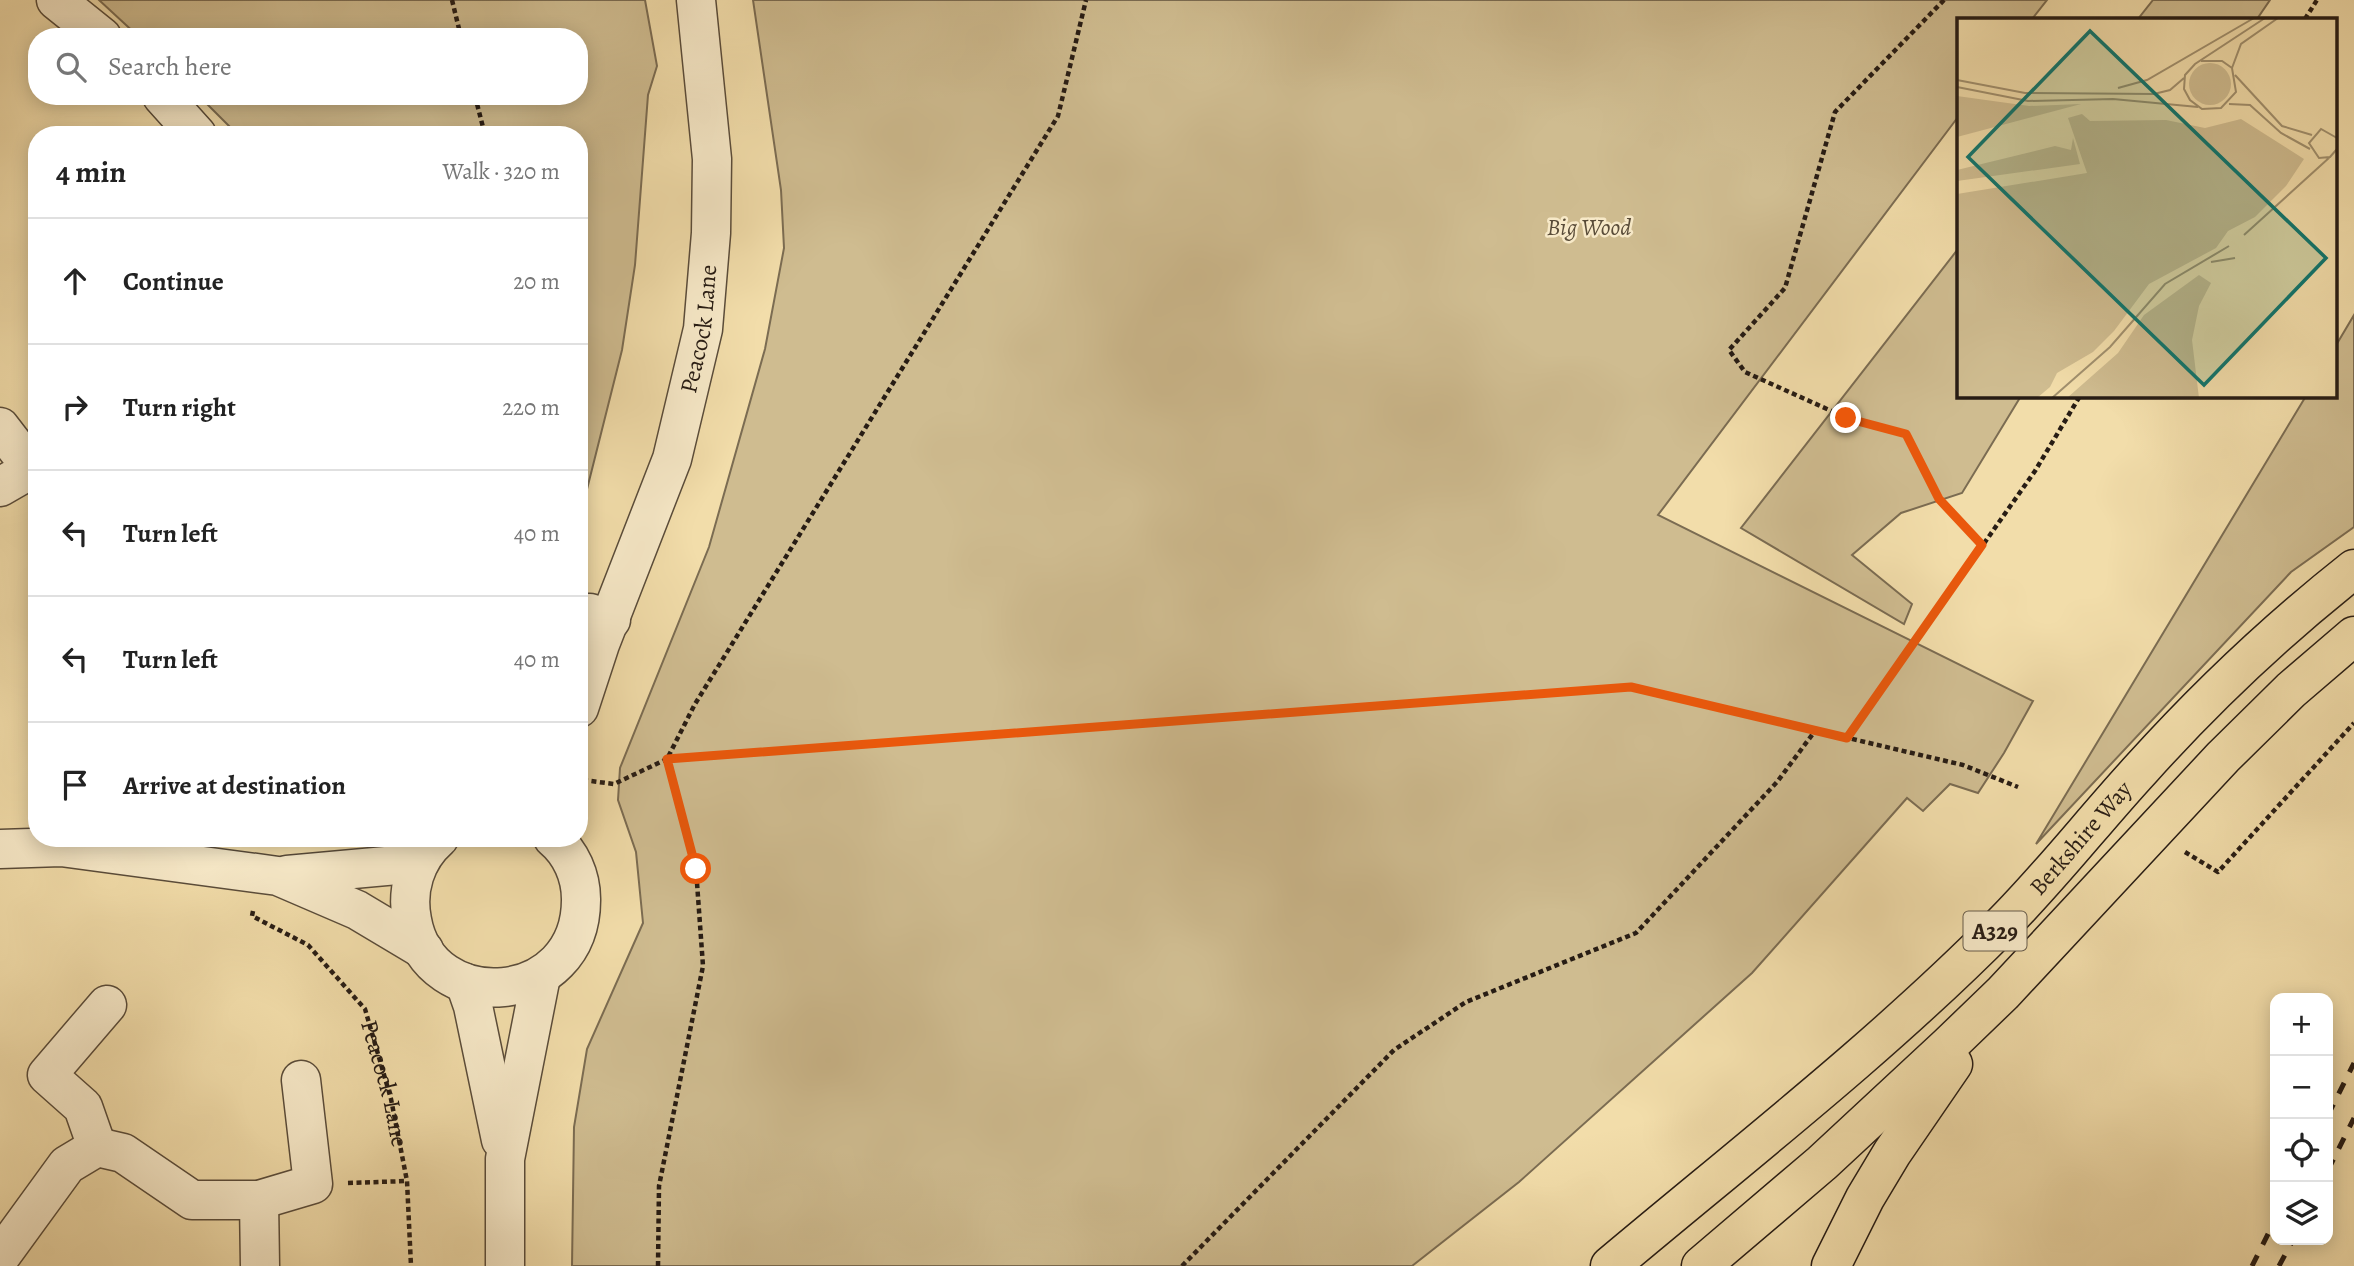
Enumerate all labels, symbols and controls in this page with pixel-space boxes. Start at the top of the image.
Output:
inset map [1957,18,2336,397]
search box [28,28,588,105]
icon: search [52,48,90,86]
text: Search here [108,49,232,84]
text: 4 min [56,152,126,192]
text: Walk · 320 m [443,156,560,187]
park label: Big Wood [1547,211,1631,243]
icon: ahead [56,262,94,300]
street label: Peacock Lane [672,263,724,396]
text: Continue [123,264,224,299]
text: 20 m [513,266,560,297]
icon: right [56,388,94,426]
text: Turn right [123,390,236,425]
text: 220 m [502,392,560,423]
route end [1830,402,1861,433]
icon: left [56,514,94,552]
text: Turn left [123,516,218,551]
text: 40 m [514,518,560,549]
icon: left [56,640,94,678]
text: Turn left [123,642,218,677]
text: 40 m [514,644,560,675]
icon: arrive [56,766,94,804]
text: Arrive at destination [123,768,346,803]
street label: Berkshire Way [2022,774,2139,902]
route start [680,853,711,884]
road number: A329 [1964,912,2026,950]
map controls [2270,993,2333,1245]
button: + [2270,993,2333,1056]
street label: Peacock Lane [353,1016,416,1150]
button: − [2270,1056,2333,1119]
button: locate [2270,1119,2333,1182]
button: layers [2270,1182,2333,1245]

